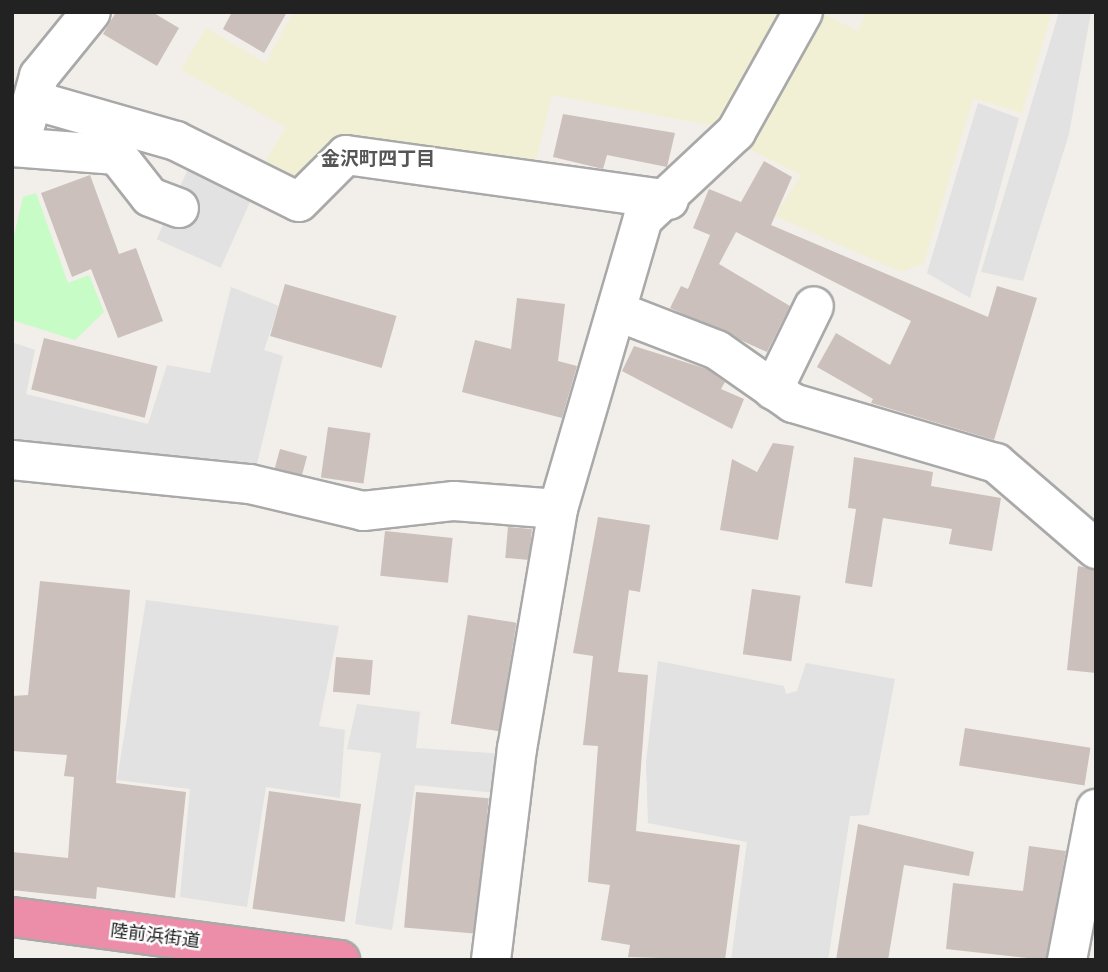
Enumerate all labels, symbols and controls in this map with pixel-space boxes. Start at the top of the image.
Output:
district label: 金沢町四丁目 [321,148,435,170]
street label: 陸前浜街道 [109,920,201,952]

